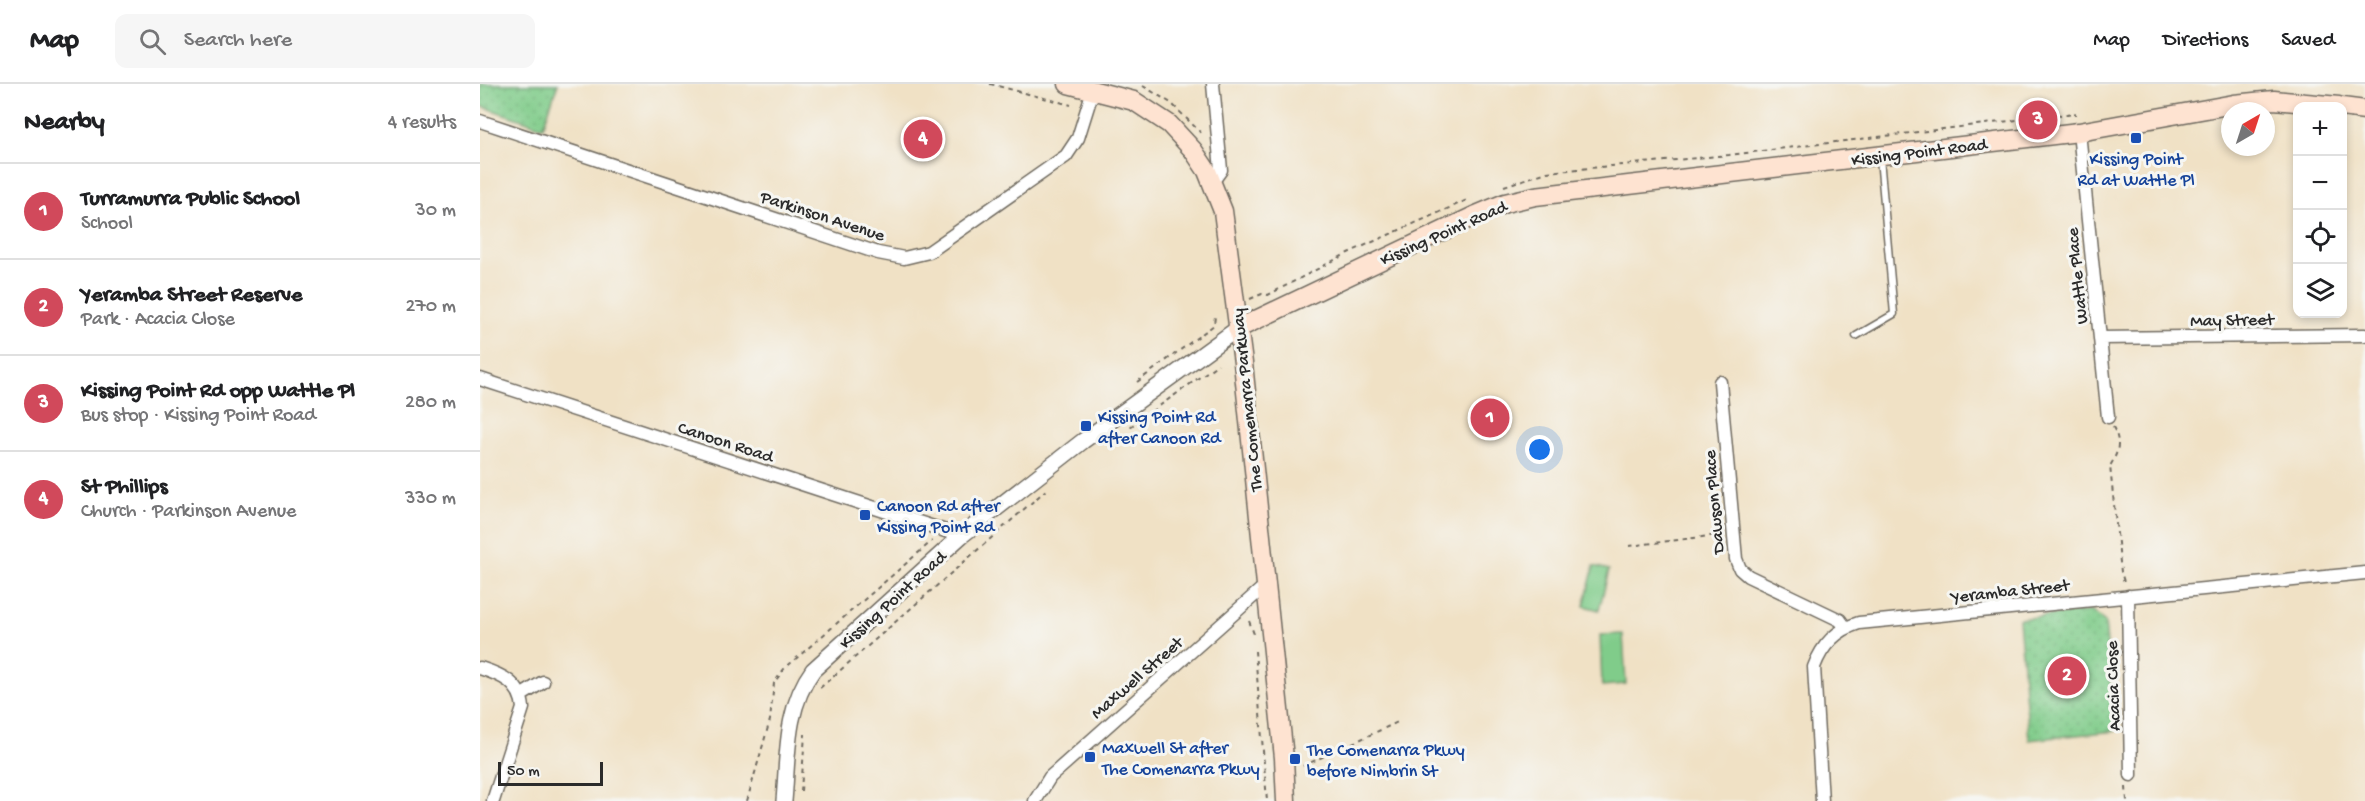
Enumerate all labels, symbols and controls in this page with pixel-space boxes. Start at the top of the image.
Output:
search box [115,14,535,68]
text: Map [30,25,79,58]
icon: search [136,25,169,58]
text: Search here [184,28,292,54]
text: Map [2093,29,2130,54]
text: Directions [2163,29,2248,54]
text: Saved [2281,29,2335,54]
pin: 3 [2018,98,2058,142]
north arrow [2221,102,2275,156]
map controls [2293,102,2347,318]
button: + [2293,102,2347,156]
text: Nearby [24,108,105,139]
text: 4 results [388,112,456,135]
pin: 4 [904,116,942,162]
marker: Kissing Point Rd at Wattle Pl [2129,131,2143,145]
street label: Kissing Point Road [1850,135,1990,172]
place label: Kissing Point Rd at Wattle Pl [2077,150,2195,192]
button: − [2293,156,2347,210]
text: Turramurra Public School [81,187,300,213]
street label: Parkinson Avenue [756,187,888,248]
street label: Kissing Point Road [1377,196,1512,272]
text: 1 [39,200,48,223]
text: 30 m [415,200,456,223]
button: locate [2293,210,2347,264]
text: School [81,213,133,236]
street label: Wattle Place [2063,226,2094,325]
button: layers [2293,264,2347,318]
text: Yeramba Street Reserve [81,283,302,309]
text: 2 [39,296,48,319]
text: 270 m [406,296,456,319]
street label: The Comenarra Parkway [1228,307,1269,493]
text: Park · Acacia Close [81,309,235,332]
street label: May Street [2190,310,2276,333]
text: Kissing Point Rd opp Wattle Pl [81,379,355,405]
text: 3 [38,392,49,415]
text: 280 m [405,392,456,415]
pin: 1 [1470,396,1510,440]
text: Bus stop · Kissing Point Road [81,405,316,428]
place label: Kissing Point Rd after Canoon Rd [1098,408,1222,450]
street label: Canoon Road [675,418,777,469]
marker: Kissing Point Rd after Canoon Rd [1079,419,1093,433]
your location [1525,435,1554,464]
street label: Dawson Place [1700,448,1731,555]
text: St Phillips [81,475,168,501]
text: 4 [39,488,48,511]
text: 330 m [405,488,456,511]
place label: Canoon Rd after Kissing Point Rd [877,497,1001,539]
text: Church · Parkinson Avenue [81,501,296,524]
marker: Canoon Rd after Kissing Point Rd [858,508,872,522]
street label: Kissing Point Road [836,546,953,654]
street label: Yeramba Street [1948,576,2072,609]
street label: Maxwell Street [1087,632,1189,725]
street label: Acacia Close [2102,640,2127,731]
pin: 2 [2048,654,2086,698]
place label: Maxwell St after The Comenarra Pkwy [1101,739,1260,781]
place label: The Comenarra Pkwy before Nimbrin St [1306,741,1465,783]
marker: Maxwell St after The Comenarra Pkwy [1083,750,1097,764]
marker: The Comenarra Pkwy before Nimbrin St [1288,752,1302,766]
scale bar [498,759,603,786]
text: 50 m [507,763,540,782]

